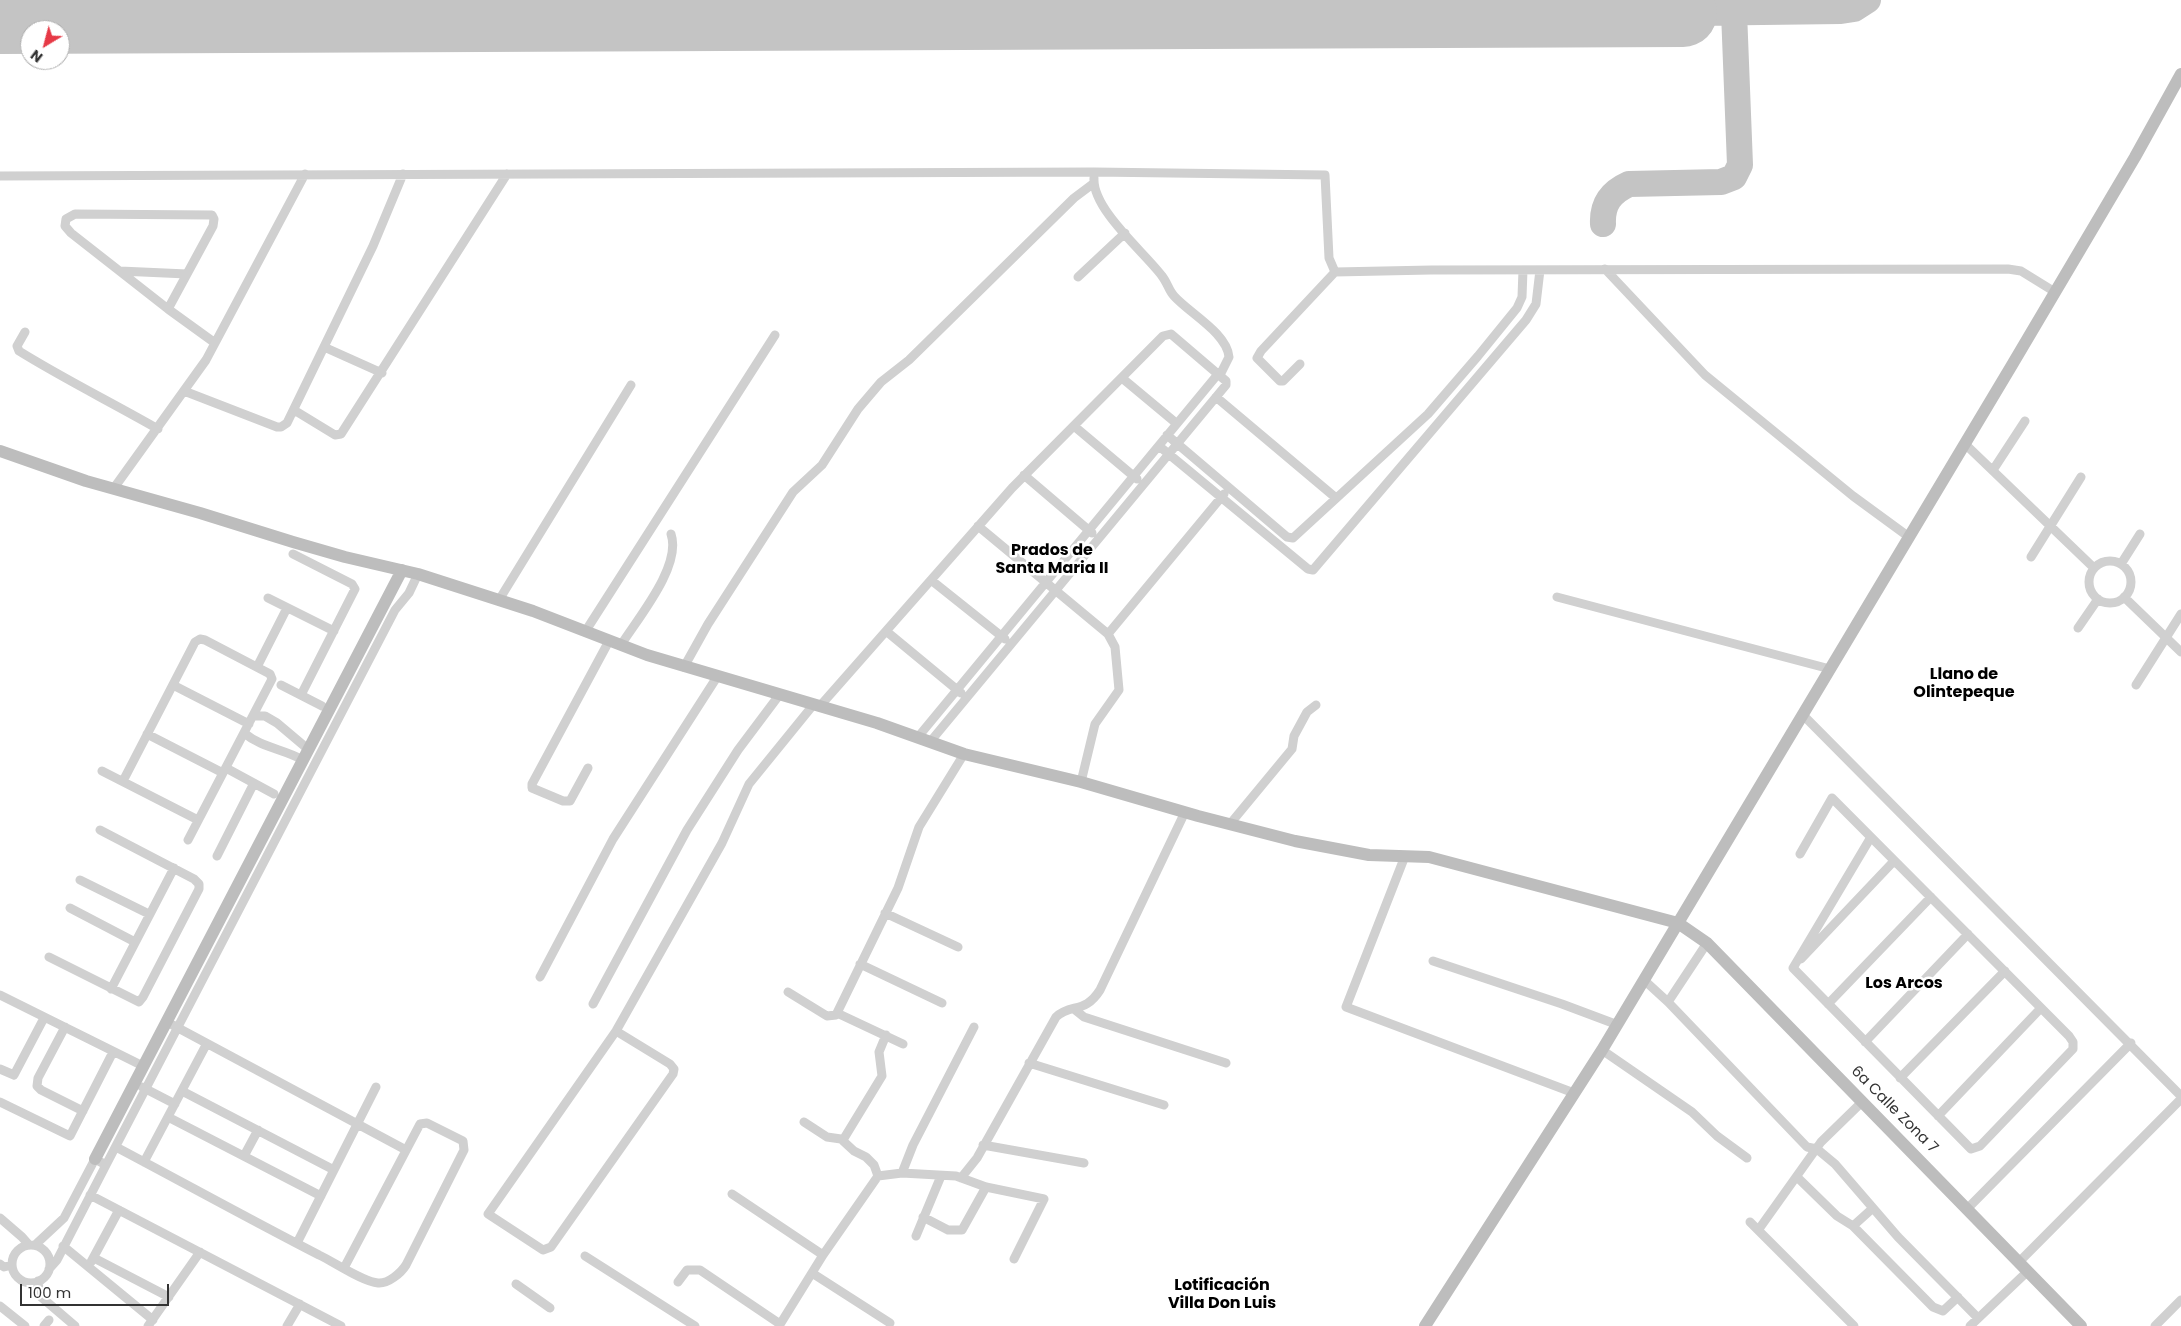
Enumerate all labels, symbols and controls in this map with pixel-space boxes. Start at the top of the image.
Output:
north arrow [20,20,70,70]
text: N [26,45,47,67]
district label: Prados de Santa Maria II [995,541,1109,579]
district label: Llano de Olintepeque [1913,665,2015,703]
district label: Los Arcos [1865,974,1943,994]
street label: 6a Calle Zona 7 [1847,1063,1941,1157]
scale bar [22,1274,171,1306]
district label: Lotificación Villa Don Luis [1168,1276,1276,1314]
text: 100 m [28,1282,71,1303]

